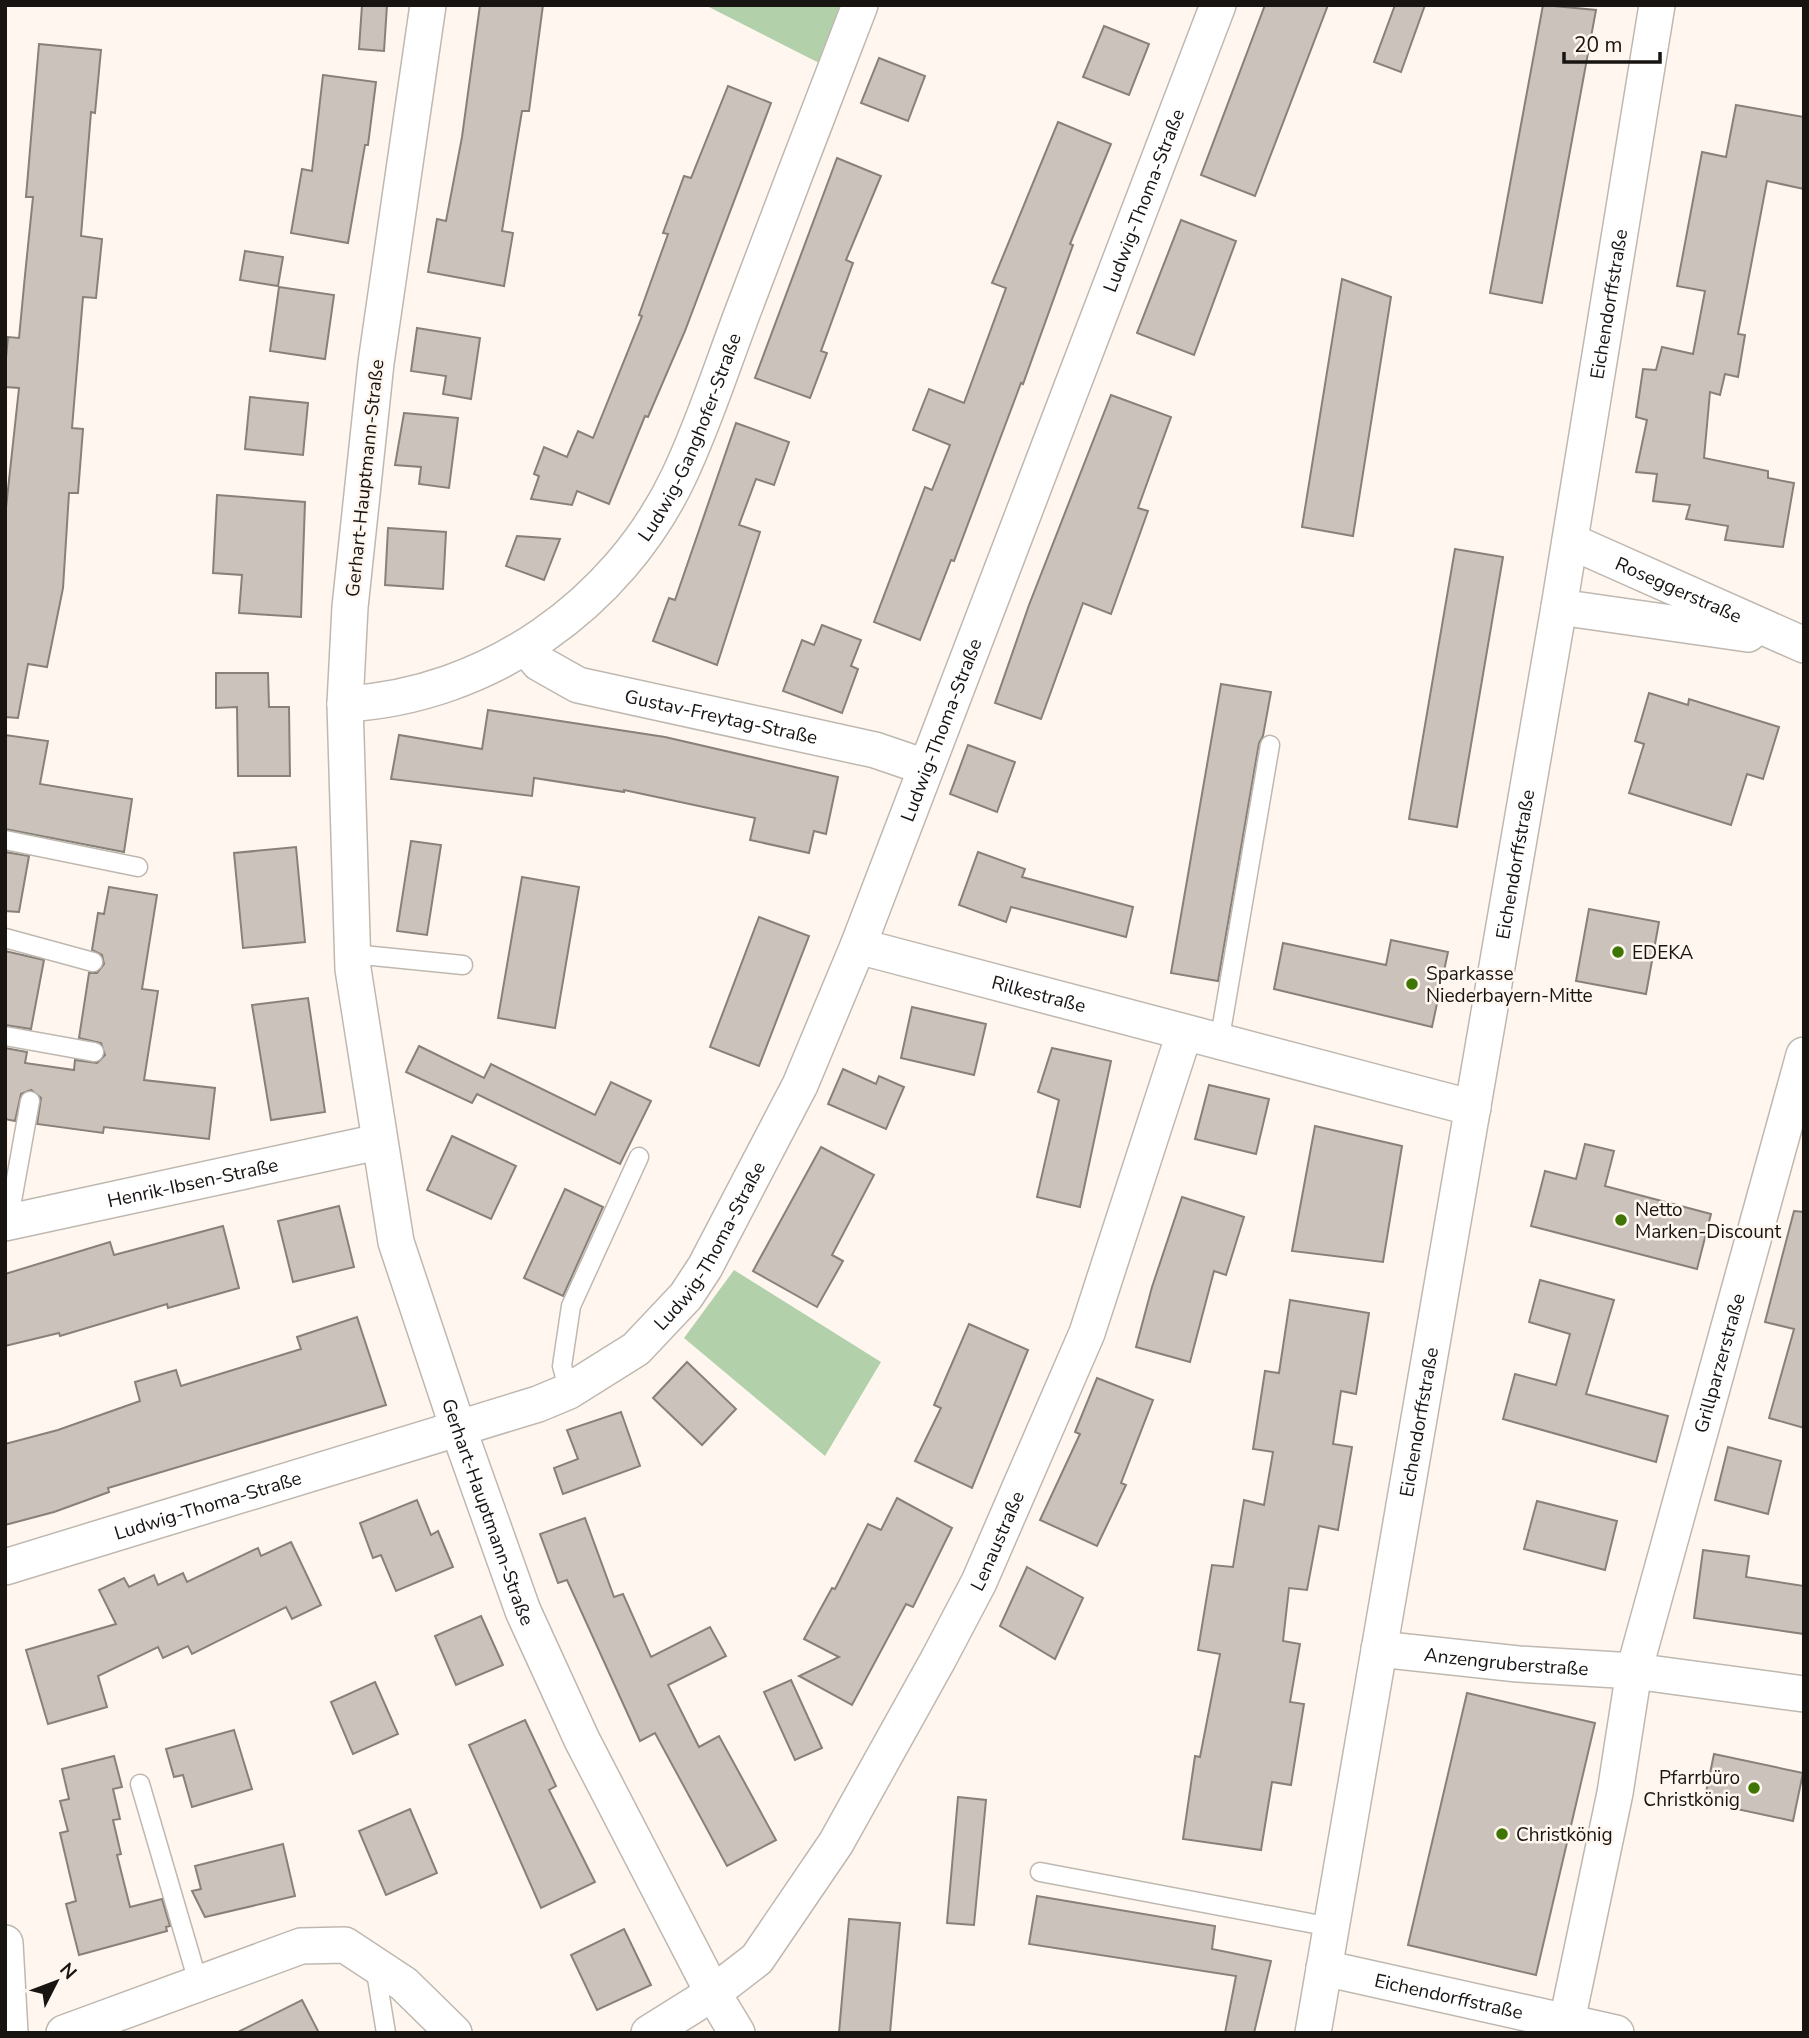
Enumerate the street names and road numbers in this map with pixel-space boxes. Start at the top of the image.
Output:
street label: Ludwig-Thoma-Straße [1097,105,1191,296]
street label: Eichendorffstraße [1584,227,1634,381]
street label: Ludwig-Ganghofer-Straße [632,329,748,547]
street label: Gerhart-Hauptmann-Straße [340,358,390,598]
street label: Roseggerstraße [1611,551,1746,630]
street label: Ludwig-Thoma-Straße [895,635,989,826]
street label: Gustav-Freytag-Straße [622,684,820,751]
street label: Eichendorffstraße [1490,788,1541,941]
street label: Rilkestraße [989,970,1089,1019]
street label: Henrik-Ibsen-Straße [105,1152,281,1214]
street label: Ludwig-Thoma-Straße [648,1157,772,1336]
street label: Grillparzerstraße [1688,1290,1752,1436]
street label: Eichendorffstraße [1394,1345,1445,1499]
street label: Gerhart-Hauptmann-Straße [435,1396,540,1630]
street label: Ludwig-Thoma-Straße [111,1465,305,1547]
street label: Lenaustraße [965,1487,1031,1596]
street label: Anzengruberstraße [1423,1642,1589,1682]
street label: Eichendorffstraße [1372,1968,1526,2026]

